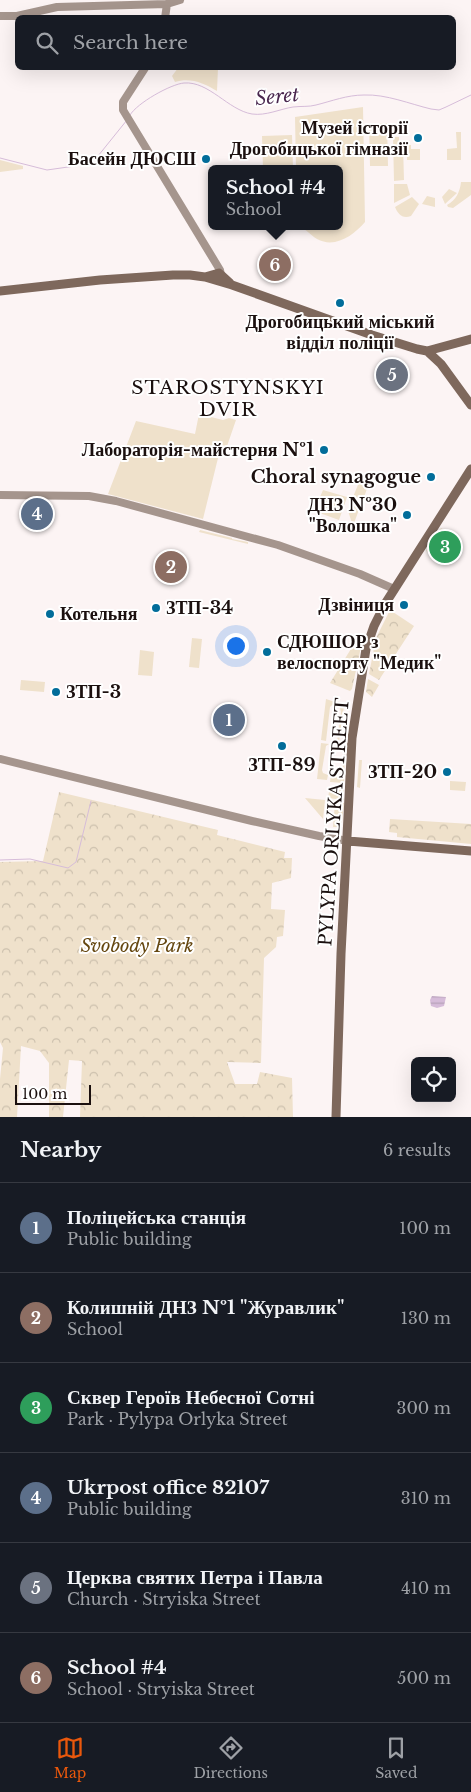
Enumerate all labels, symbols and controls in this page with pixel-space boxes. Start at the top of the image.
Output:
search box [15,15,456,70]
icon: search [33,29,61,57]
text: Search here [73,31,188,54]
water label: Seret [254,83,300,110]
place label: Музей історії Дрогобицької гімназії [230,117,409,160]
marker: Музей історії Дрогобицької гімназії [412,132,424,144]
place label: Басейн ДЮСШ [68,148,196,170]
marker: Басейн ДЮСШ [200,153,212,165]
popup [208,165,343,230]
text: School #4 [226,176,325,199]
text: School [226,199,282,219]
pin: 6 [259,246,291,284]
marker: Дрогобицький міський відділ поліції [334,297,346,309]
place label: Дрогобицький міський відділ поліції [245,311,435,354]
pin: 5 [376,356,408,394]
district label: STAROSTYNSKYI DVIR [131,376,325,421]
place label: Лабораторія-майстерня №1 [82,439,314,461]
marker: Лабораторія-майстерня №1 [318,444,330,456]
place label: Choral synagogue [251,466,421,488]
marker: Choral synagogue [425,471,437,483]
place label: ДНЗ №30 "Волошка" [307,494,397,537]
pin: 4 [21,495,53,533]
marker: ДНЗ №30 "Волошка" [401,509,413,521]
pin: 3 [429,528,461,566]
pin: 2 [155,548,187,586]
place label: Дзвіниця [318,594,394,616]
place label: ЗТП-34 [166,597,233,619]
marker: Дзвіниця [398,599,410,611]
marker: ЗТП-34 [150,602,162,614]
place label: Котельня [60,603,138,625]
marker: Котельня [44,608,56,620]
place label: СДЮШОР з велоспорту "Медик" [277,631,441,674]
your location [223,633,249,659]
marker: СДЮШОР з велоспорту "Медик" [261,646,273,658]
place label: ЗТП-3 [66,681,121,703]
marker: ЗТП-3 [50,686,62,698]
street label: PYLYPA ORLYKA STREET [314,697,354,947]
pin: 1 [213,701,245,739]
marker: ЗТП-89 [276,740,288,752]
place label: ЗТП-89 [248,754,316,776]
place label: ЗТП-20 [368,761,437,783]
marker: ЗТП-20 [441,766,453,778]
park label: Svobody Park [81,935,193,957]
map controls [411,1057,456,1102]
button: locate [411,1057,456,1102]
scale bar [15,1082,91,1105]
text: 100 m [22,1085,67,1103]
text: Nearby [20,1137,101,1163]
text: 6 results [383,1140,451,1160]
text: Поліцейська станція [67,1206,246,1229]
text: 1 [33,1218,39,1238]
text: 100 m [399,1218,451,1238]
text: Public building [67,1229,192,1249]
text: Колишній ДНЗ №1 "Журавлик" [67,1296,344,1319]
text: 2 [31,1308,41,1328]
text: 130 m [401,1308,451,1328]
text: School [67,1319,123,1339]
text: Сквер Героїв Небесної Сотні [67,1386,315,1409]
text: 3 [31,1398,41,1418]
text: 300 m [397,1398,451,1418]
text: Park · Pylypa Orlyka Street [67,1409,287,1429]
text: Ukrpost office 82107 [67,1476,269,1499]
text: 4 [31,1488,41,1508]
text: 310 m [401,1488,451,1508]
text: Public building [67,1499,192,1519]
text: Церква святих Петра і Павла [67,1566,323,1589]
text: 5 [31,1578,41,1598]
text: 410 m [401,1578,451,1598]
text: Church · Stryiska Street [67,1589,260,1609]
text: School #4 [67,1656,167,1679]
text: 6 [31,1668,41,1688]
text: 500 m [397,1668,451,1688]
text: School · Stryiska Street [67,1679,255,1699]
tab: Map [54,1734,86,1782]
tab: Directions [193,1734,268,1782]
tab: Saved [375,1734,417,1782]

